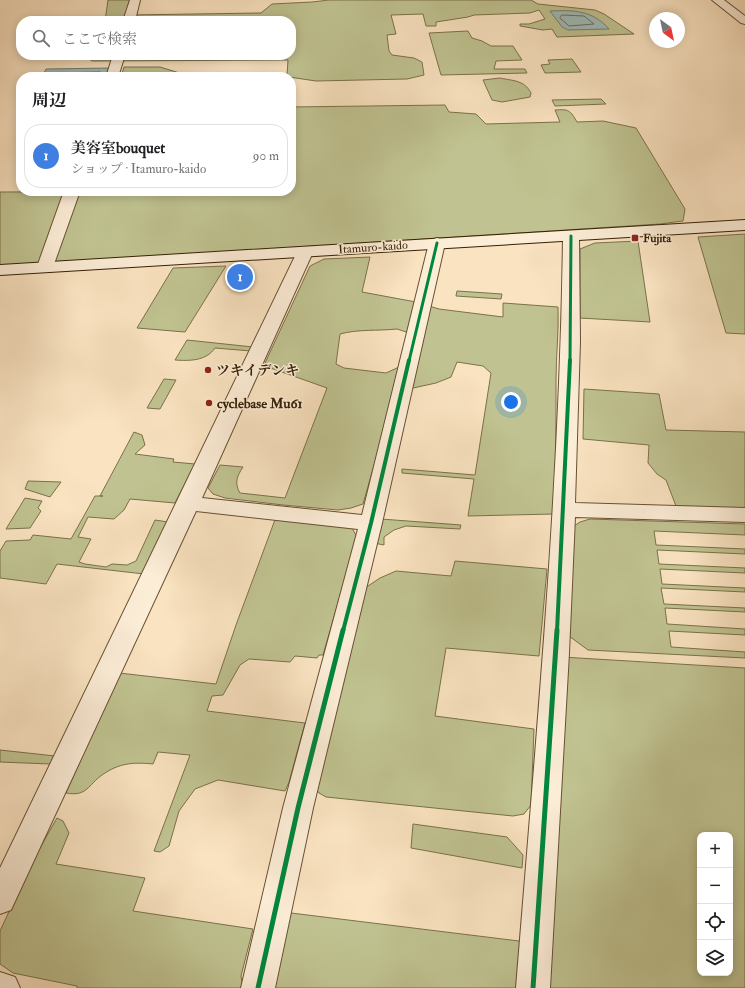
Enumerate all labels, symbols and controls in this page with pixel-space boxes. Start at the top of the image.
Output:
north arrow [649,12,685,48]
search box [16,16,296,60]
icon: search [30,27,52,49]
text: ここで検索 [62,30,137,49]
text: 周辺 [32,90,66,111]
text: 美容室bouquet [71,139,165,158]
text: 1 [44,148,48,164]
text: 90 m [253,148,279,164]
text: ショップ · Itamuro-kaido [71,161,206,177]
place label: Fujita [643,231,672,246]
marker: Fujita [630,233,640,243]
street label: Itamuro-kaido [338,238,408,257]
pin: 1 [227,262,253,292]
place label: ツキイデンキ [216,362,299,379]
marker: ツキイデンキ [203,365,213,375]
your location [501,392,521,412]
place label: cyclebase Mu61 [217,395,303,413]
marker: cyclebase Mu61 [204,398,214,408]
map controls [697,832,733,976]
button: + [697,832,733,868]
button: − [697,868,733,904]
button: locate [697,904,733,940]
button: layers [697,940,733,976]

